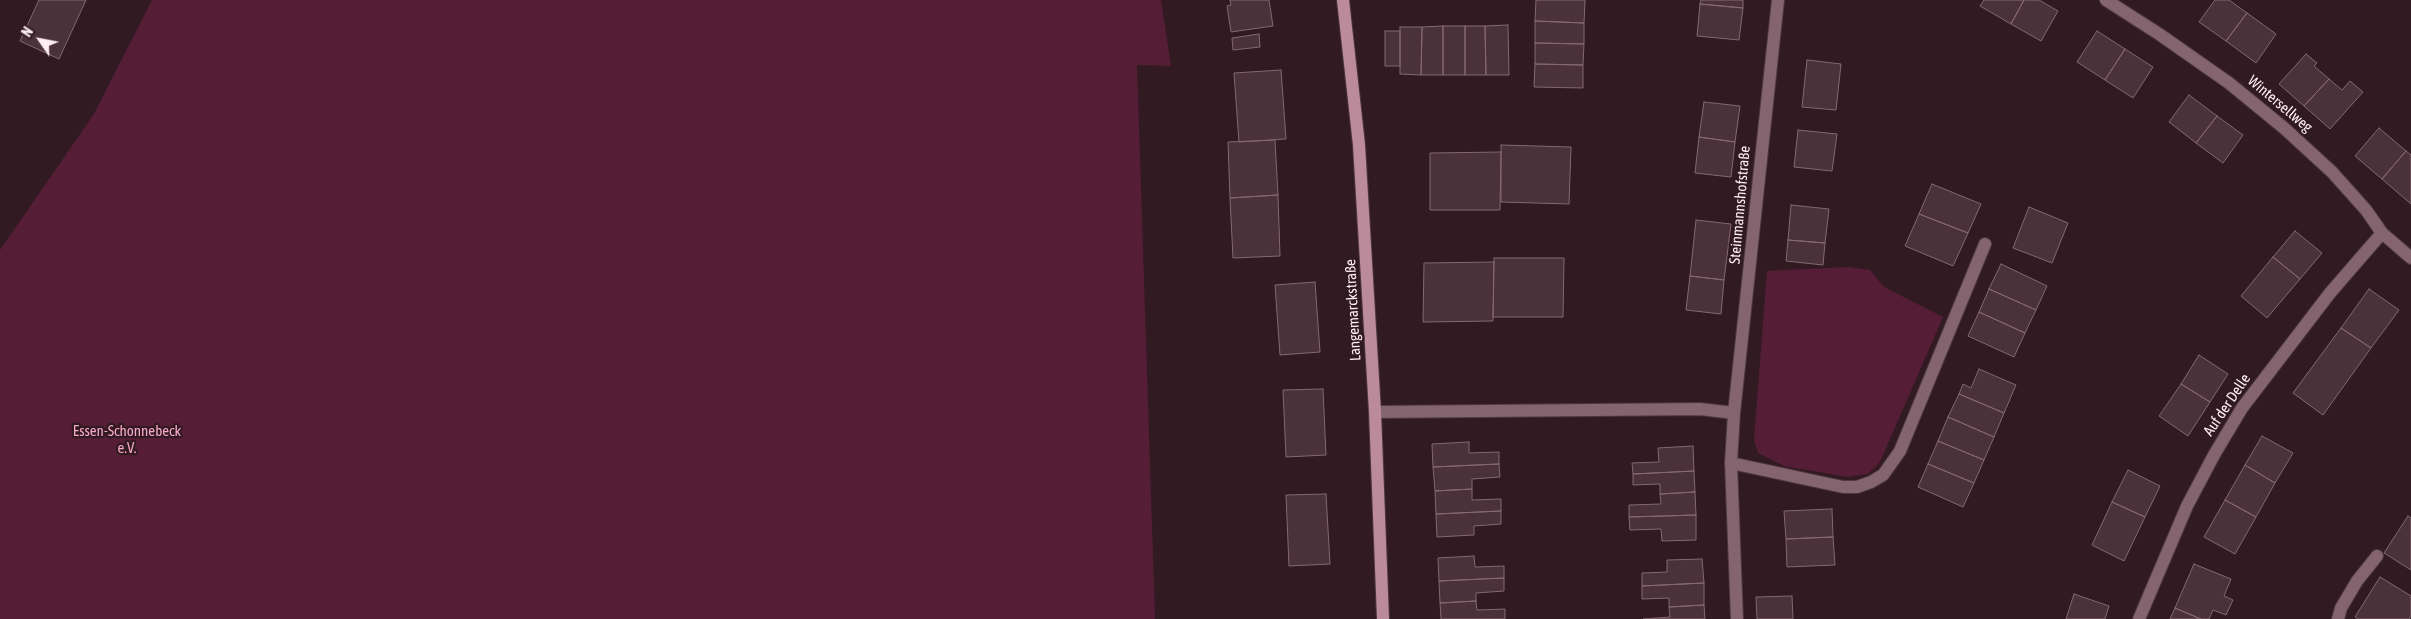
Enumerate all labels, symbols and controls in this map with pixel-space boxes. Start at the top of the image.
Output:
north arrow [15,15,65,65]
text: N [18,24,36,40]
street label: Wintersellweg [2244,72,2316,136]
street label: Steinmannshofstraße [1726,145,1754,265]
street label: Langemarckstraße [1341,259,1365,361]
street label: Auf der Delle [2200,371,2254,439]
park label: Essen-Schonnebeck e.V. [73,422,181,457]

